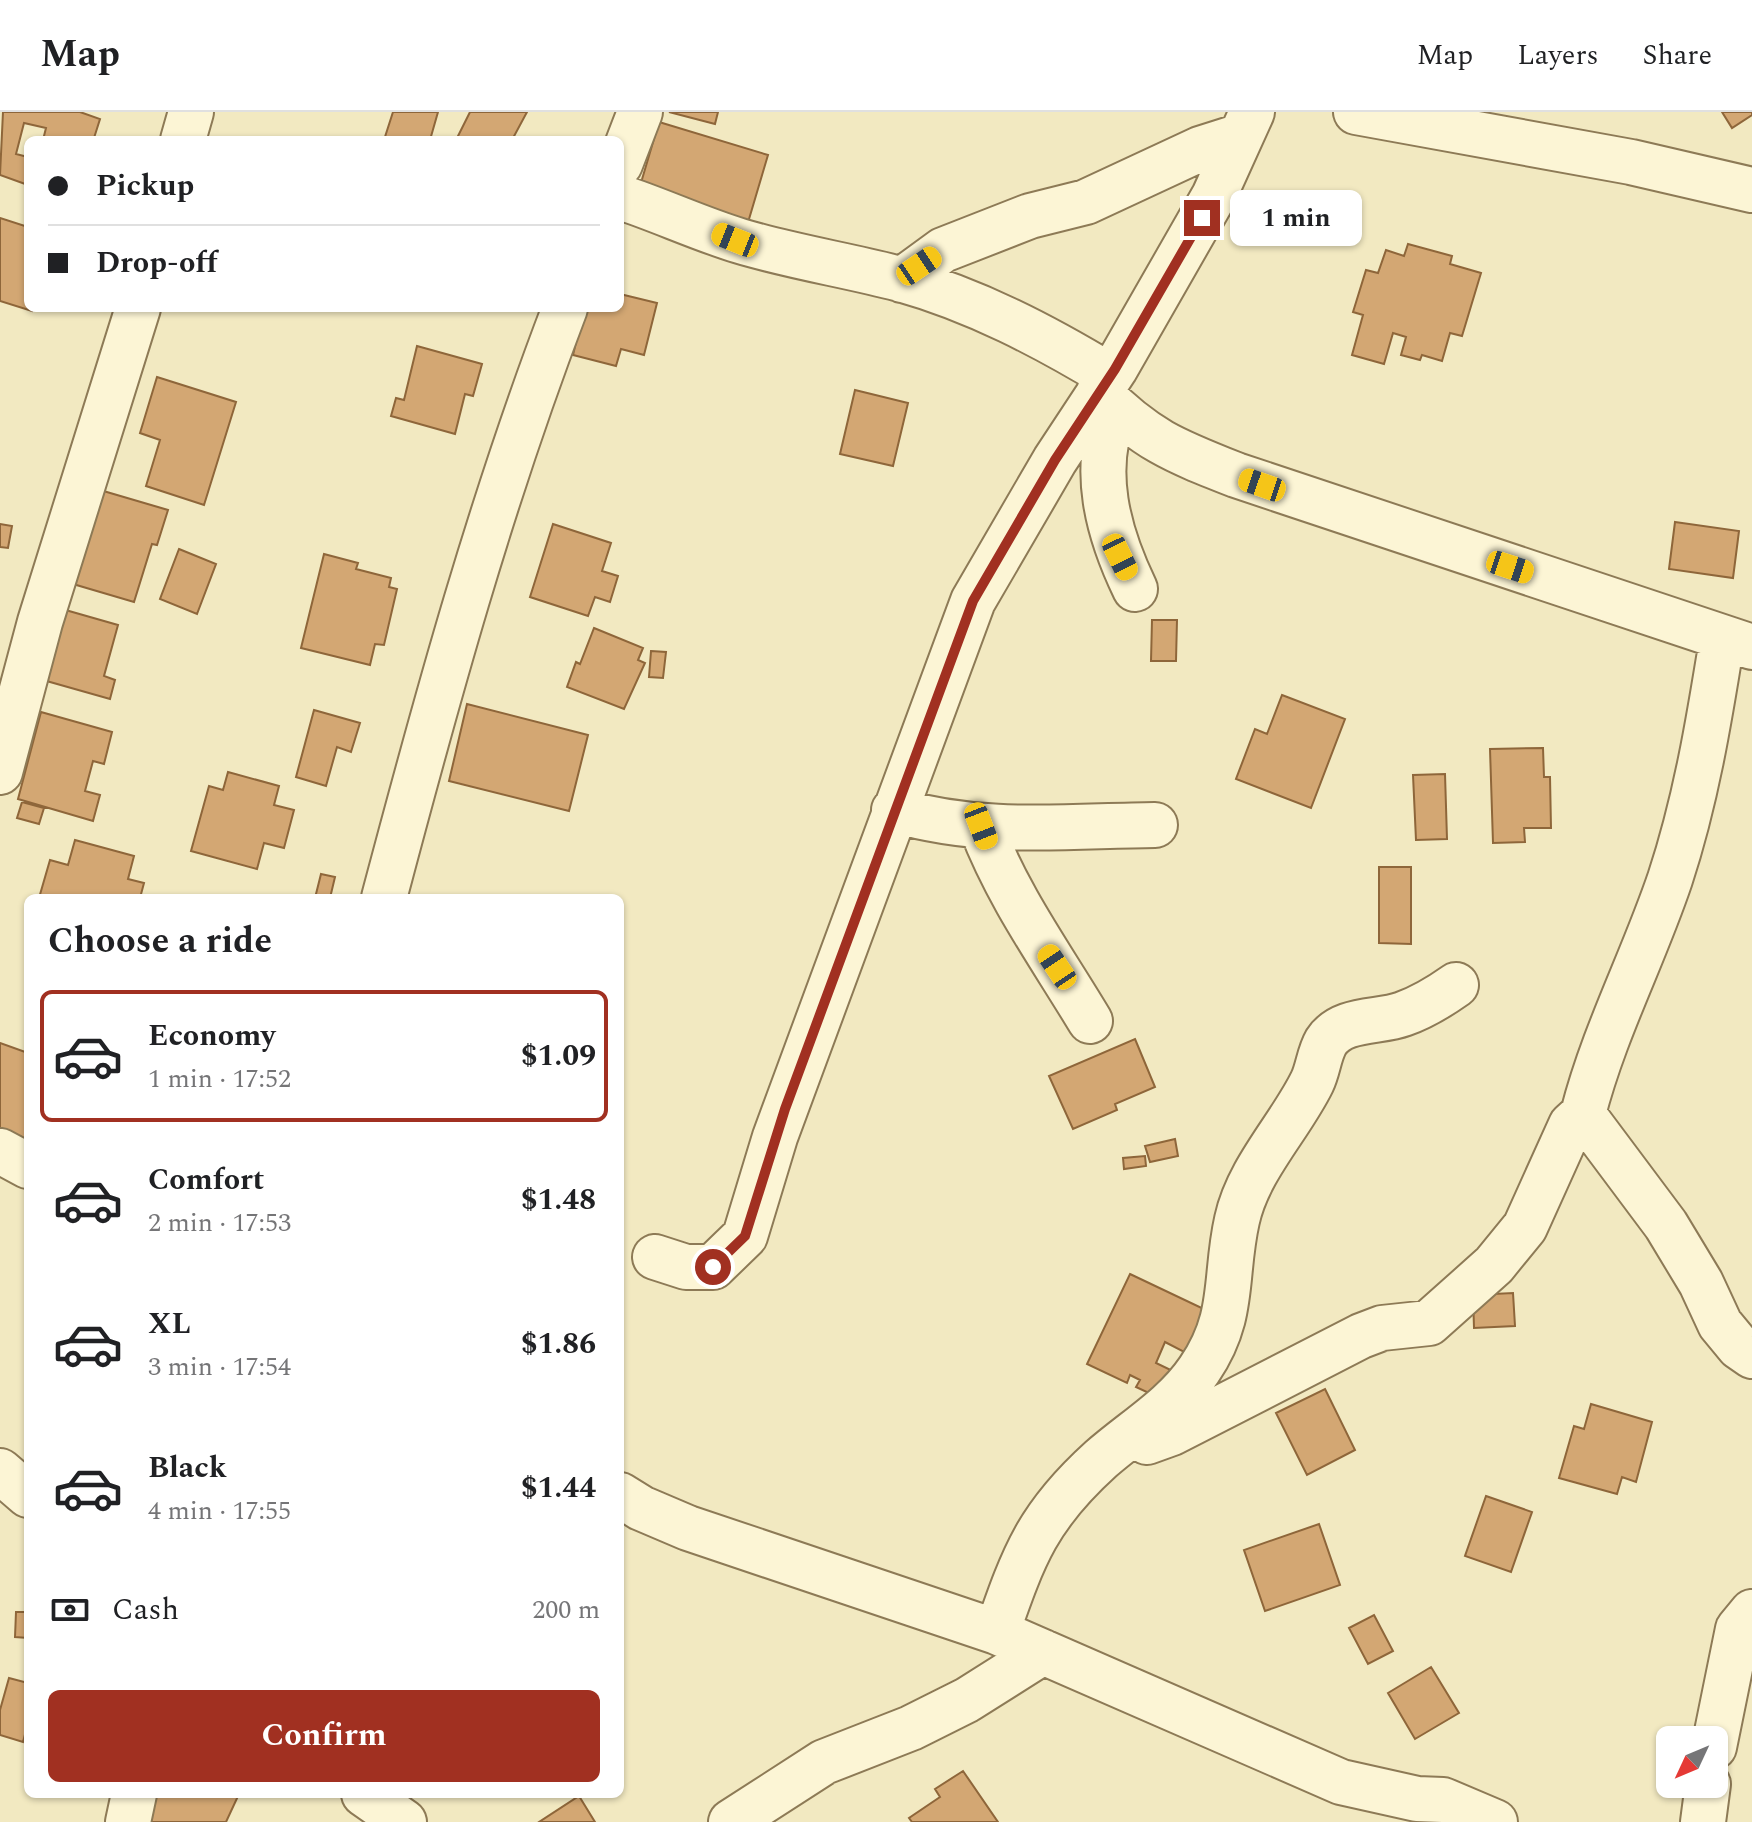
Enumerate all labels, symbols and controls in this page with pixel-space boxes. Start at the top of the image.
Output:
text: Map [40,26,120,84]
text: Map [1417,34,1473,77]
text: Layers [1517,34,1599,77]
text: Share [1643,34,1712,77]
text: Pickup [96,163,194,209]
callout: 1 min [1230,190,1362,246]
text: 1 min [1261,198,1331,238]
route end [1184,200,1220,236]
car [708,220,762,260]
text: Drop-off [96,240,217,286]
car [892,243,946,289]
car [1235,466,1289,504]
car [1099,530,1141,584]
car [1483,548,1537,586]
car [961,799,1001,853]
text: Choose a ride [48,914,272,969]
car [1034,940,1080,994]
text: Economy [148,1013,275,1059]
icon: car [52,1020,124,1092]
text: $1.09 [521,1033,596,1079]
text: 1 min · 17:52 [148,1059,291,1099]
text: Comfort [148,1157,264,1203]
icon: car [52,1164,124,1236]
text: $1.48 [521,1177,596,1223]
text: 2 min · 17:53 [148,1203,291,1243]
route start [695,1249,731,1285]
text: XL [148,1301,191,1347]
icon: car [52,1308,124,1380]
text: $1.86 [521,1321,596,1367]
text: 3 min · 17:54 [148,1347,291,1387]
text: Black [148,1445,227,1491]
icon: car [52,1452,124,1524]
text: $1.44 [521,1465,596,1511]
text: 4 min · 17:55 [148,1491,291,1531]
text: Cash [112,1587,179,1633]
icon: cash [48,1588,92,1632]
text: 200 m [532,1590,600,1630]
button: Confirm [48,1690,600,1782]
north arrow [1656,1726,1728,1798]
map controls [1656,1726,1728,1798]

